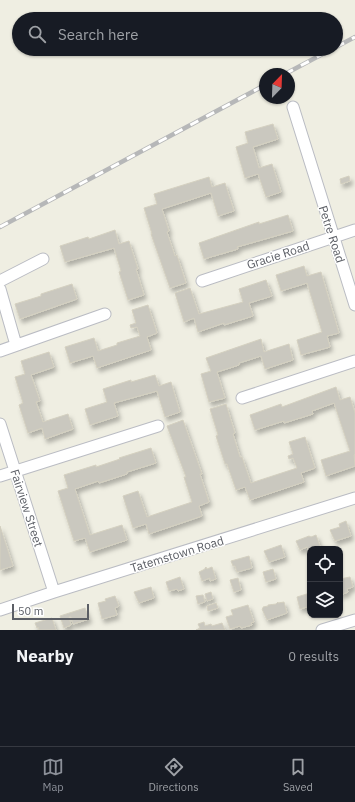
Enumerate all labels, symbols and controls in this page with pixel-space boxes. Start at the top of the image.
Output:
search box [12,12,343,56]
icon: search [26,23,48,45]
text: Search here [58,25,138,44]
north arrow [259,68,295,104]
street label: Petre Road [316,204,348,264]
street label: Gracie Road [245,238,311,272]
street label: Fairview Street [7,467,47,549]
street label: Tatemstown Road [129,533,225,575]
map controls [307,546,343,618]
button: locate [307,546,343,582]
button: layers [307,582,343,618]
scale bar [12,602,89,621]
text: 50 m [18,604,43,618]
text: Nearby [16,645,74,667]
text: 0 results [288,648,339,665]
tab: Map [42,756,64,794]
tab: Directions [148,756,199,794]
tab: Saved [283,756,313,794]

